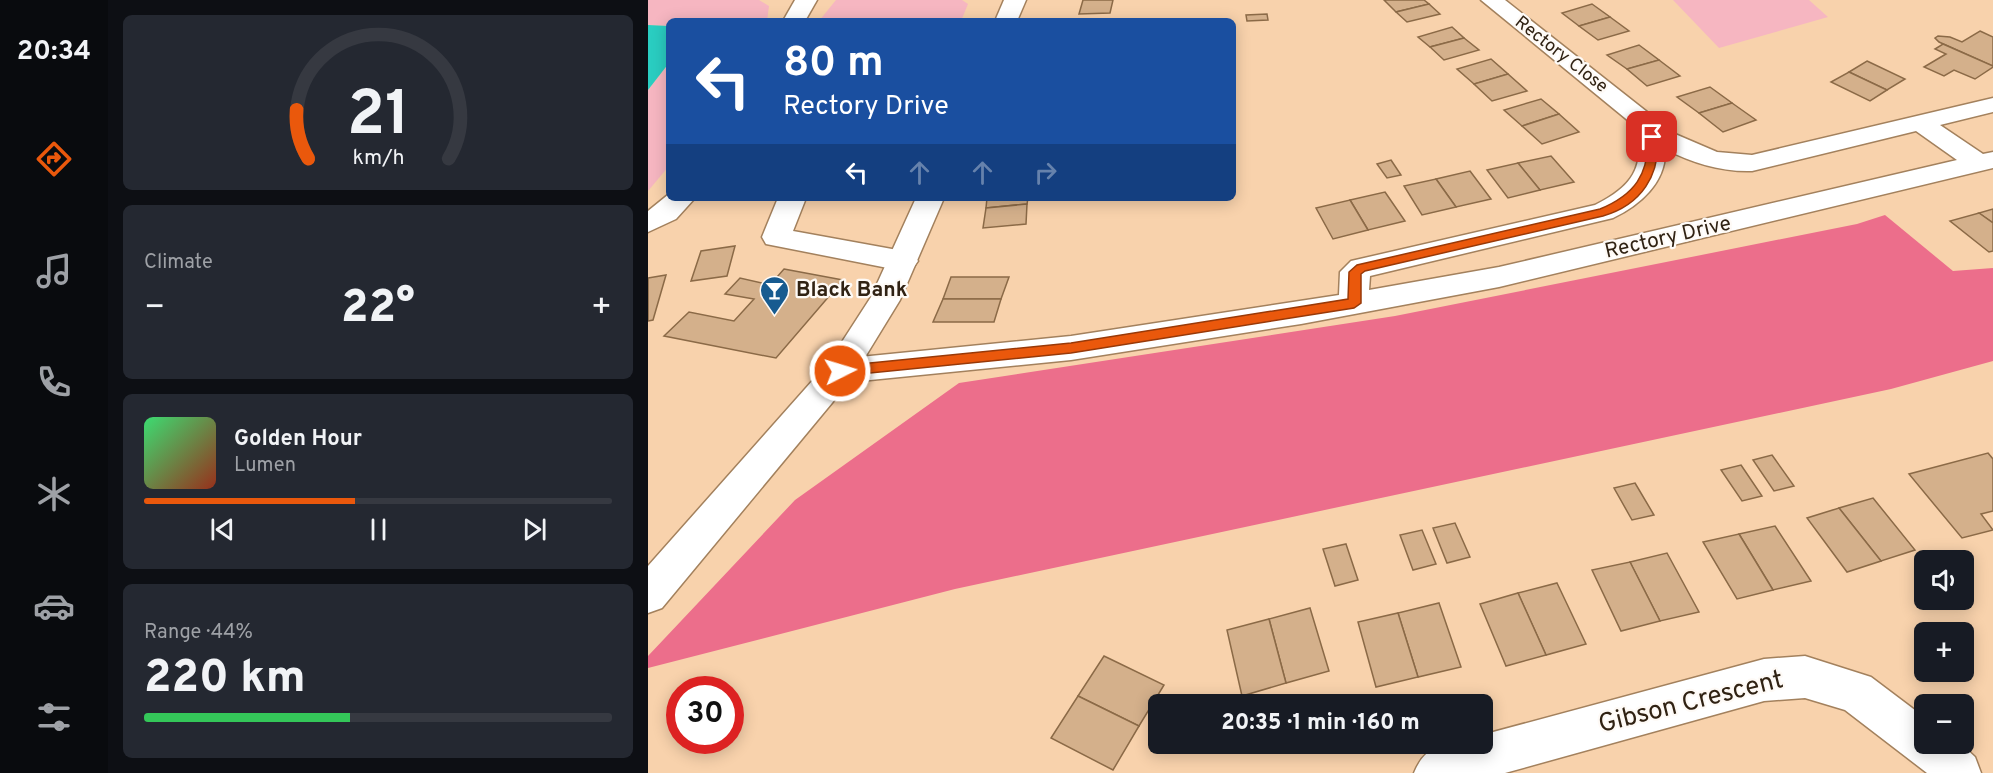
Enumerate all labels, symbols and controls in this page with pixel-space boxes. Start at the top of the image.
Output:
street label: Rectory Close [1510,11,1612,99]
text: 20:34 [17,35,91,69]
text: 80 m [783,38,884,91]
icon: left [684,42,762,120]
text: 21 [346,78,410,157]
text: Rectory Drive [783,90,949,124]
pin [1626,111,1677,162]
icon: arrive [1635,120,1668,153]
icon: directions [33,138,75,180]
text: km/h [352,146,404,173]
icon: left [840,156,873,189]
icon: ahead [903,156,936,189]
icon: ahead [966,156,999,189]
icon: right [1029,156,1062,189]
street label: Rectory Drive [1602,210,1734,266]
icon: music [33,250,75,292]
text: Climate [144,250,213,276]
bar icon: Black Bank [759,274,791,316]
place label: Black Bank [796,277,908,304]
text: 22° [341,281,415,338]
text: − [144,288,165,330]
text: + [591,288,612,330]
position arrow [808,339,872,403]
icon: phone [33,361,75,403]
text: Golden Hour [234,426,362,453]
text: Lumen [234,453,296,479]
icon: climate [33,473,75,515]
icon: previous [206,513,239,546]
icon: pause [362,513,395,546]
icon: next [518,513,551,546]
map controls [1914,550,1974,754]
button: sound [1914,550,1974,610]
icon: car [33,585,75,627]
text: Range · 44% [144,620,253,646]
button: + [1914,622,1974,682]
text: 220 km [144,651,306,708]
street label: Gibson Crescent [1595,664,1787,742]
speed limit sign: 30 [666,676,744,754]
button: − [1914,694,1974,754]
icon: filters [33,696,75,738]
text: 20:35 · 1 min · 160 m [1221,710,1420,737]

